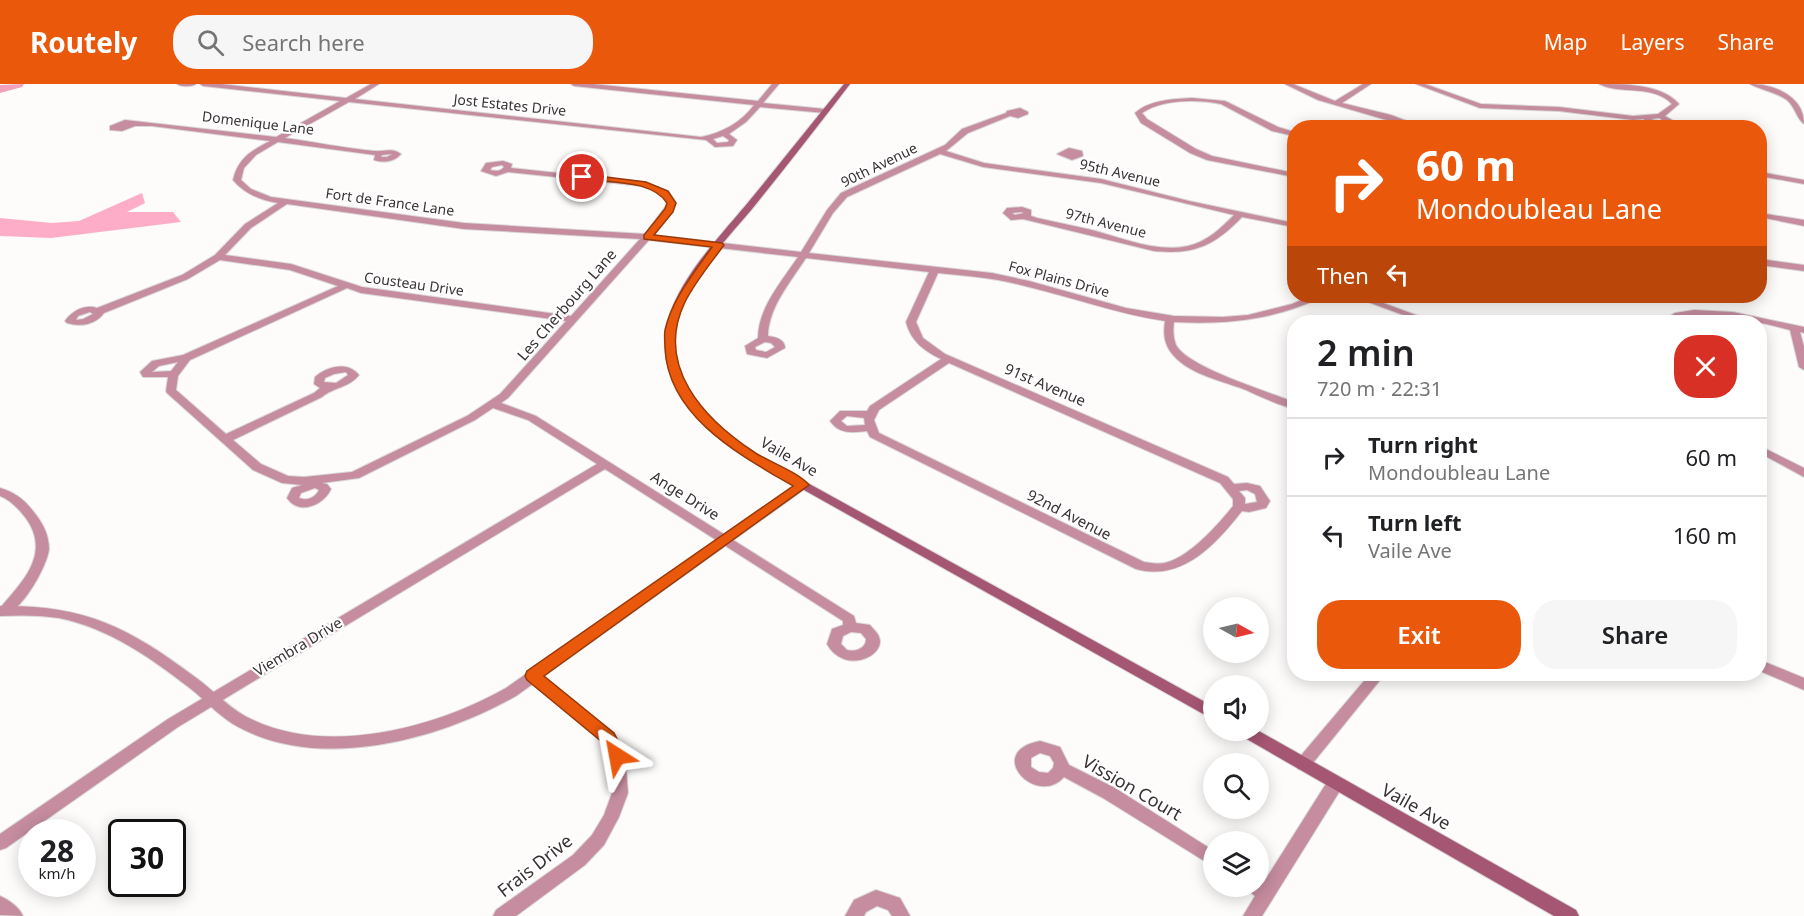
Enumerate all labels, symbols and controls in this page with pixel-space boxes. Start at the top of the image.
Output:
search box [173,15,593,69]
text: Routely [30,23,137,61]
icon: search [194,26,227,59]
text: Search here [242,27,365,57]
text: Map [1544,28,1588,56]
text: Layers [1621,28,1685,56]
text: Share [1718,28,1774,56]
street label: Jost Estates Drive [451,89,567,120]
street label: Domenique Lane [201,106,315,139]
text: 60 m [1416,136,1516,193]
street label: 90th Avenue [838,138,920,191]
icon: right [1317,144,1395,222]
pin [556,151,607,202]
street label: 95th Avenue [1078,154,1163,191]
icon: arrive [565,160,598,193]
street label: Fort de France Lane [325,183,456,220]
text: Mondoubleau Lane [1416,190,1662,227]
street label: 97th Avenue [1064,203,1149,242]
street label: Les Cherbourg Lane [512,244,620,364]
street label: Fox Plains Drive [1007,256,1112,301]
icon: left [1381,258,1414,291]
text: Then [1317,260,1369,290]
street label: Cousteau Drive [363,267,465,300]
text: 2 min [1317,328,1415,377]
button: close [1674,335,1737,398]
street label: 91st Avenue [1002,358,1089,410]
text: 720 m · 22:31 [1317,375,1442,402]
text: Turn right [1368,429,1478,459]
street label: Vaile Ave [757,432,822,481]
icon: right [1317,441,1350,474]
text: 60 m [1686,442,1737,472]
text: Mondoubleau Lane [1368,459,1550,486]
street label: Ange Drive [647,466,724,524]
street label: 92nd Avenue [1024,484,1115,544]
text: Turn left [1368,507,1462,537]
icon: left [1317,519,1350,552]
text: 160 m [1673,520,1737,550]
text: Vaile Ave [1368,537,1452,564]
north arrow [1203,597,1269,663]
map controls [1203,597,1269,897]
button: Exit [1317,600,1521,669]
button: Share [1533,600,1737,669]
street label: Viembra Drive [250,612,345,680]
button: sound [1203,675,1269,741]
position arrow [585,724,649,788]
street label: Vission Court [1078,749,1187,826]
button: search [1203,753,1269,819]
street label: Vaile Ave [1378,777,1455,835]
speed limit sign: 30 [108,819,186,897]
street label: Frais Drive [492,828,577,902]
text: 28 [40,830,74,871]
button: layers [1203,831,1269,897]
text: km/h [39,863,75,883]

